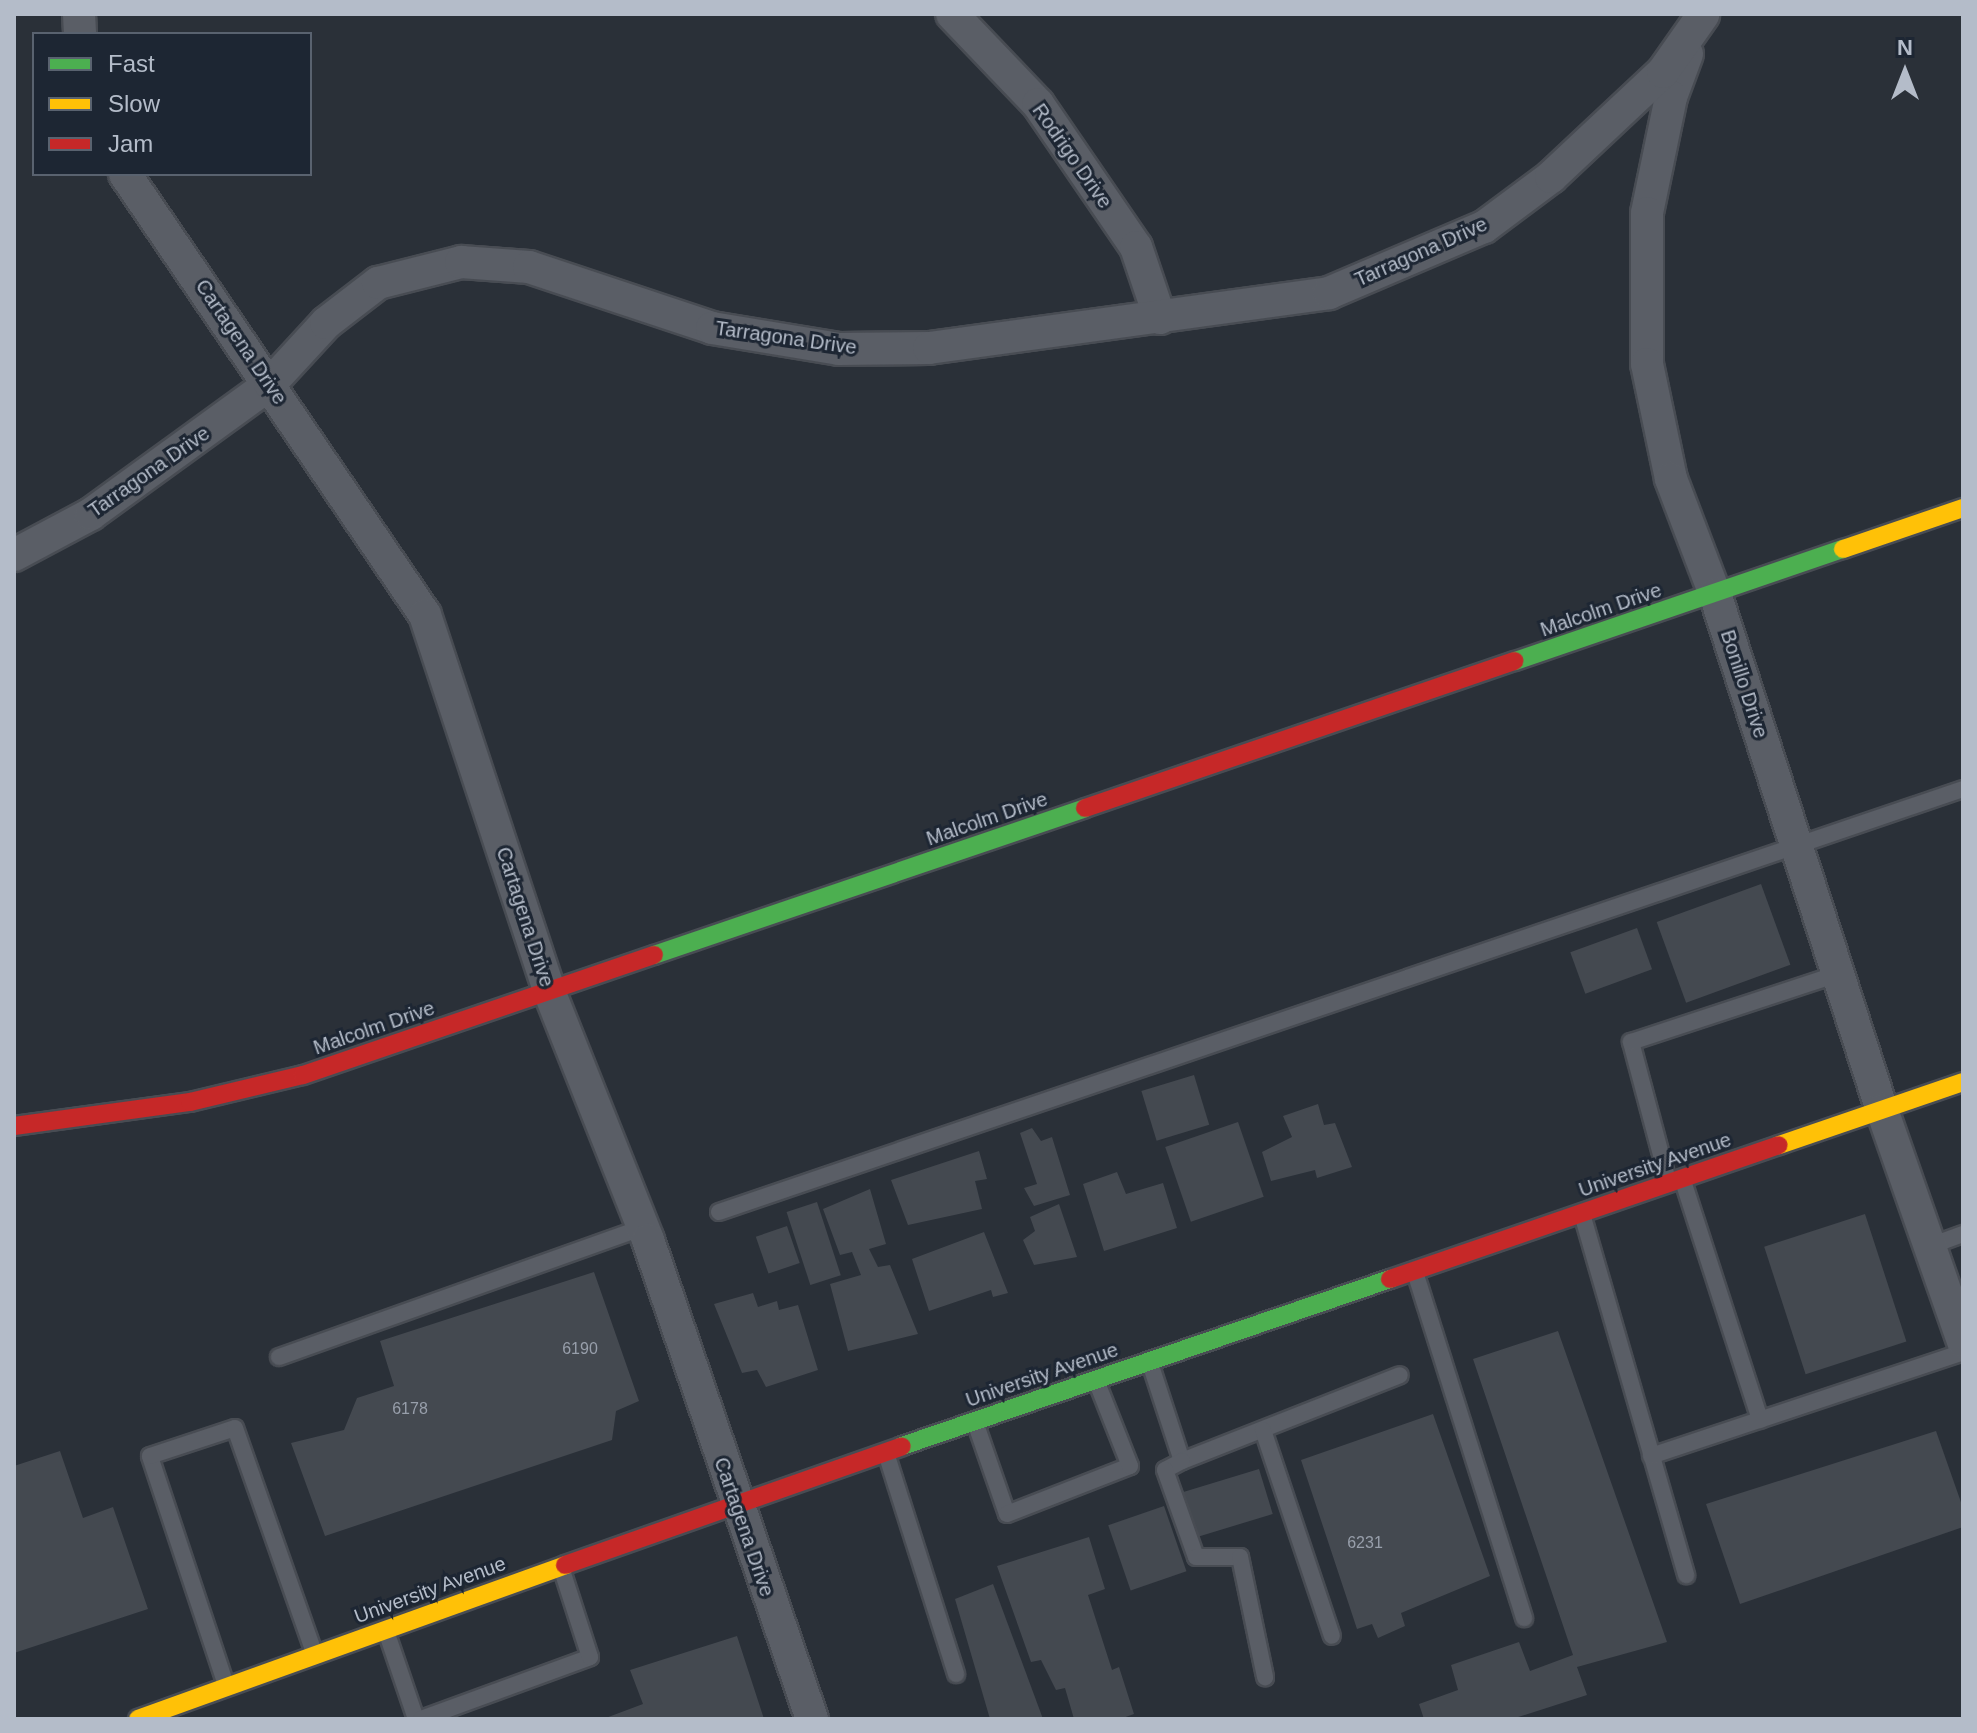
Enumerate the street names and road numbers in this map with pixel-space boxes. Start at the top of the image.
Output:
street label: Rodrigo Drive [1027,99,1117,213]
street label: Tarragona Drive [1351,212,1491,292]
street label: Cartagena Drive [190,275,292,409]
street label: Tarragona Drive [714,316,858,360]
street label: Tarragona Drive [84,421,214,523]
street label: Malcolm Drive [1537,578,1665,642]
street label: Bonillo Drive [1715,627,1773,741]
street label: Malcolm Drive [923,787,1051,851]
street label: Cartagena Drive [491,844,559,990]
street label: Malcolm Drive [310,996,438,1060]
street label: University Avenue [1575,1127,1735,1203]
street label: University Avenue [962,1337,1122,1413]
street label: Cartagena Drive [709,1454,779,1600]
street label: University Avenue [350,1551,510,1629]

